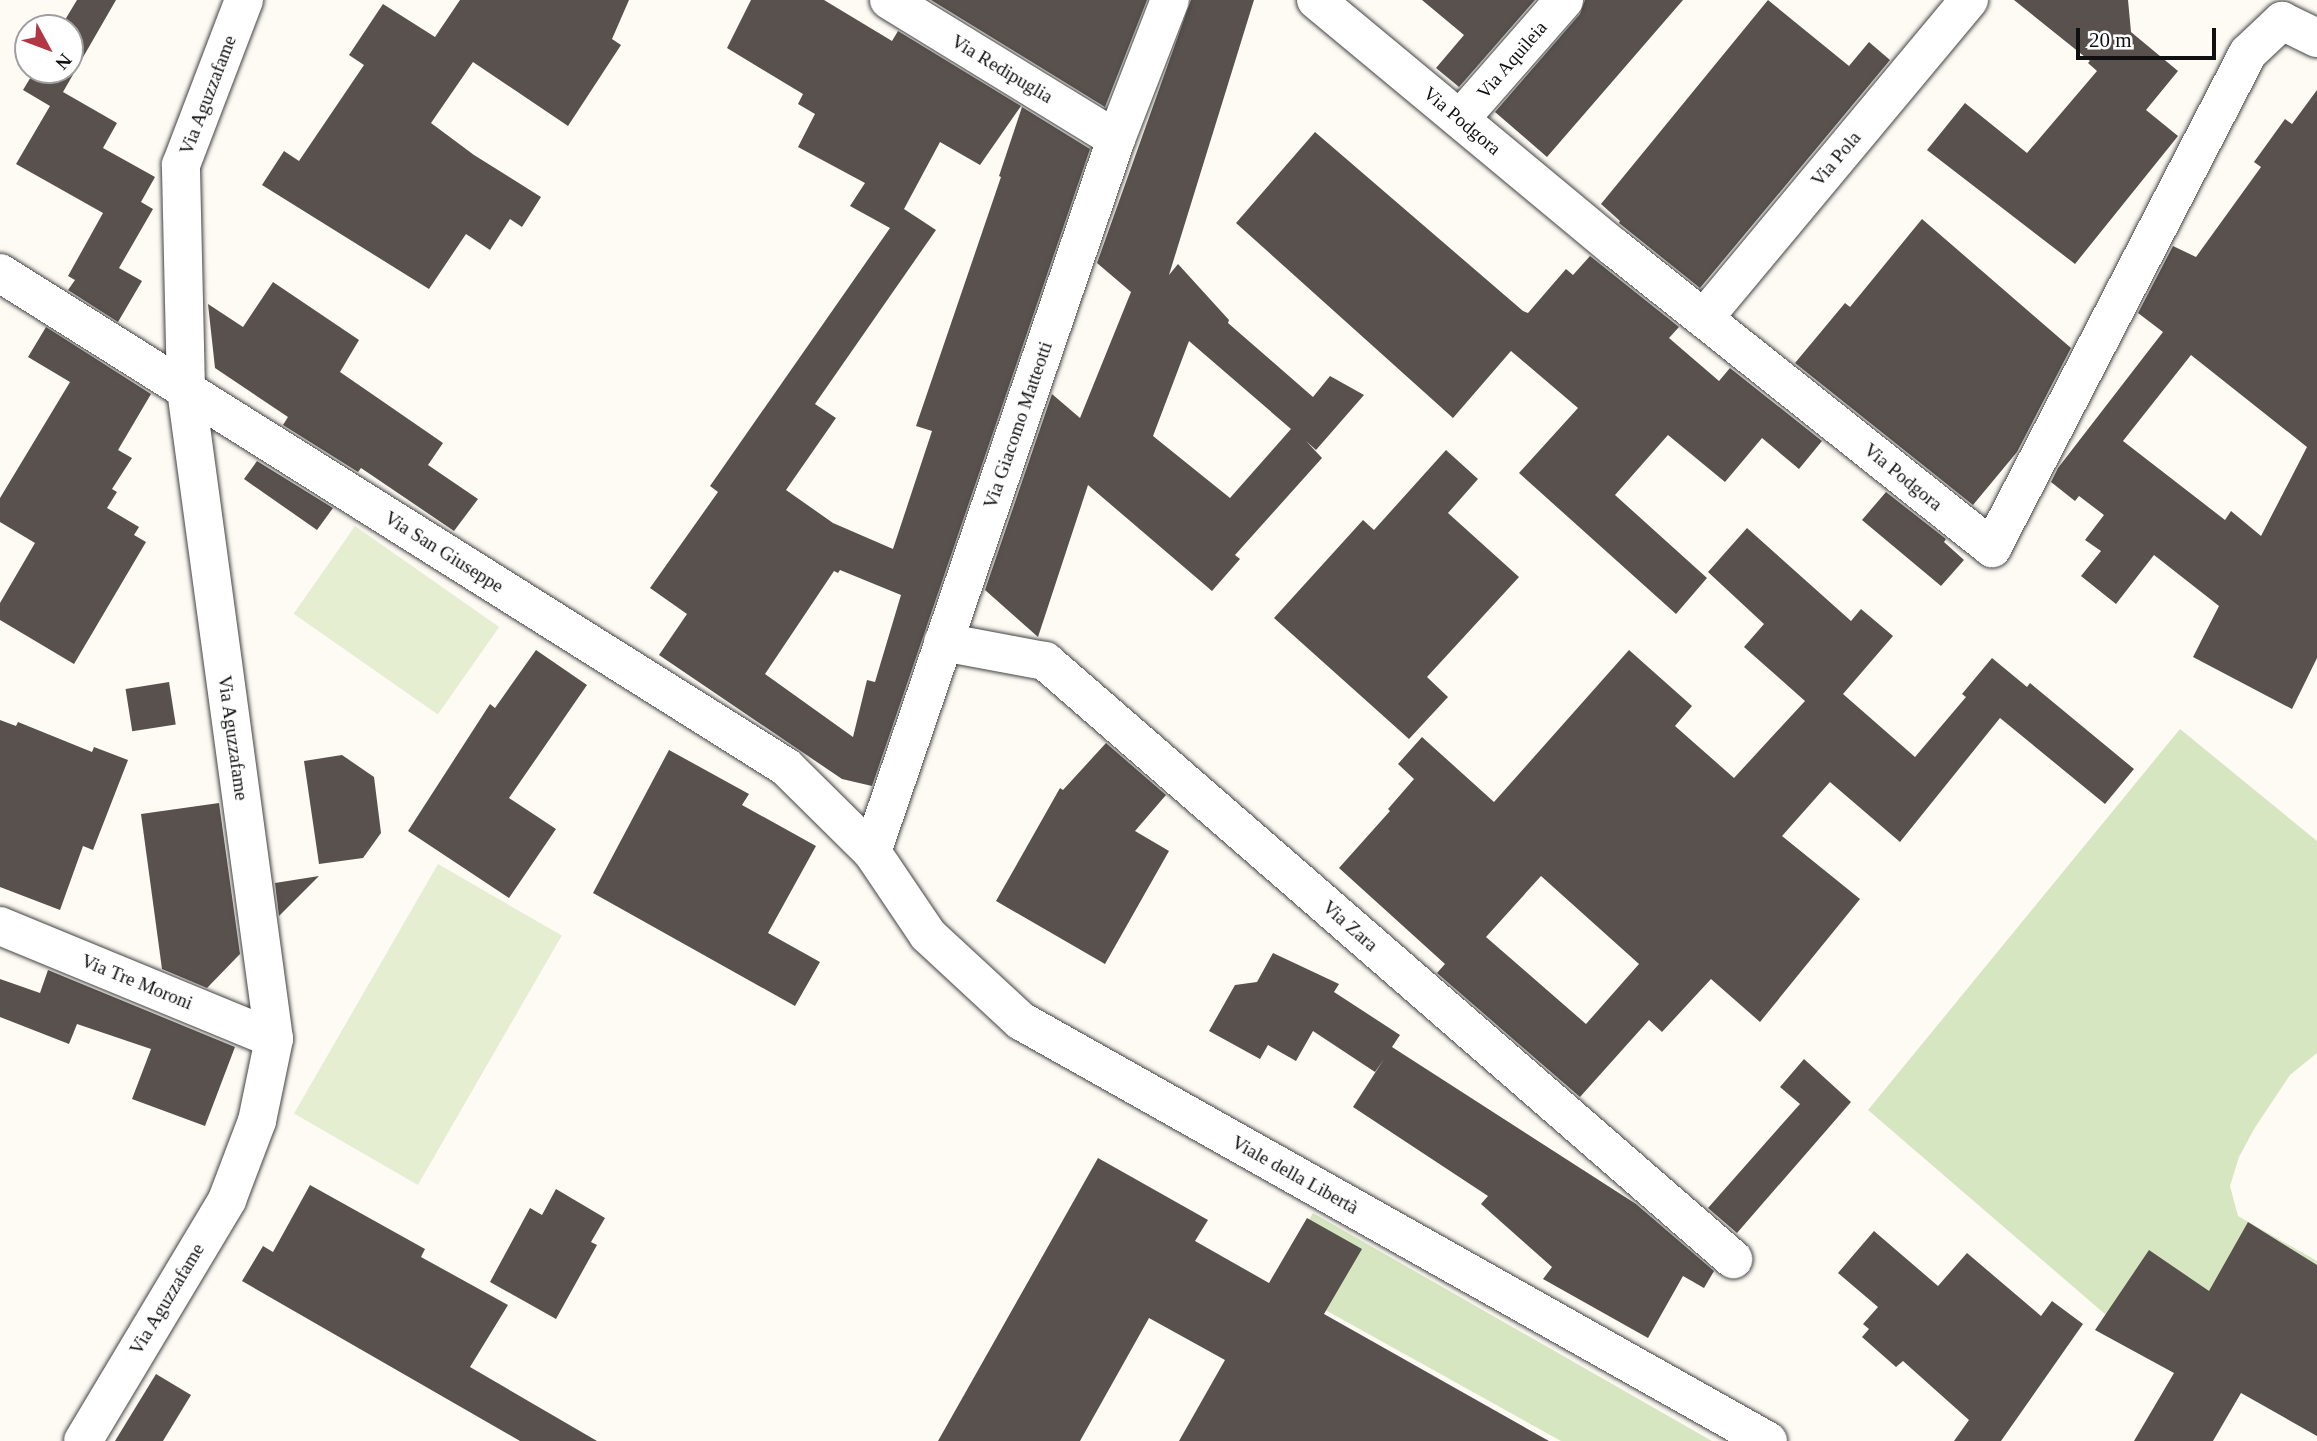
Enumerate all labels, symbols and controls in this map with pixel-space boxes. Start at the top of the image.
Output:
north arrow [14,14,84,84]
scale bar [2079,14,2219,58]
street label: Via Aquileia [1472,16,1552,104]
text: 20 m [2089,28,2132,52]
street label: Via Redipuglia [947,30,1057,108]
street label: Via Aguzzafame [175,32,241,158]
text: N [51,50,76,74]
street label: Via Podgora [1419,82,1505,160]
street label: Via Pola [1806,127,1866,191]
street label: Via Giacomo Matteotti [979,339,1057,511]
street label: Via Podgora [1859,438,1947,516]
street label: Via San Giuseppe [380,506,508,598]
street label: Via Aguzzafame [213,674,253,802]
street label: Via Zara [1318,896,1382,956]
street label: Via Tre Moroni [78,949,196,1015]
street label: Viale della Libertà [1228,1131,1362,1219]
street label: Via Aguzzafame [125,1239,209,1359]

